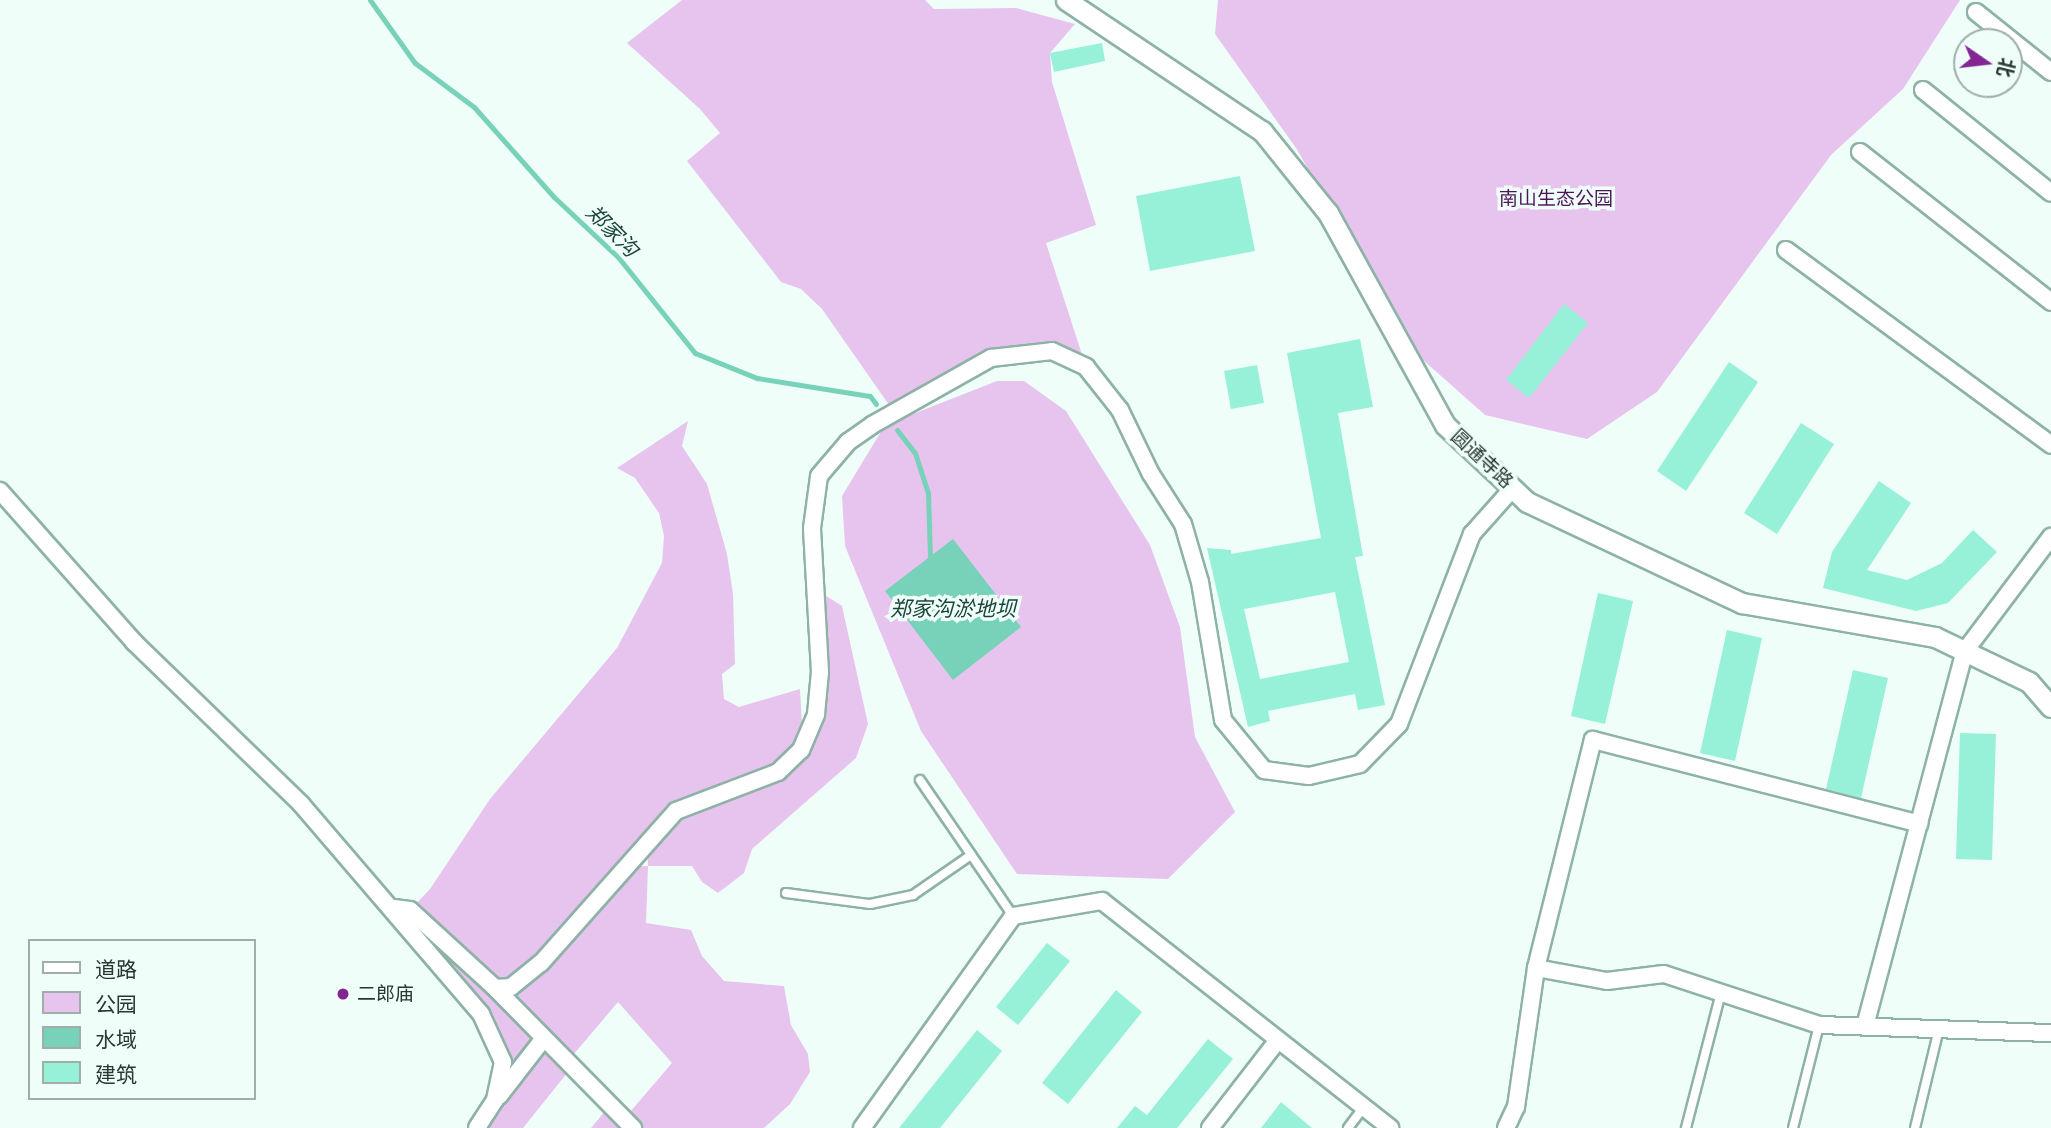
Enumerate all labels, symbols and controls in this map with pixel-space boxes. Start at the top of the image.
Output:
north arrow [1953,28,2023,98]
text: 北 [1992,55,2020,80]
park label: 南山生态公园 [1499,188,1613,210]
water label: 郑家沟 [581,200,643,262]
street label: 圆通寺路 [1446,425,1518,493]
water label: 郑家沟淤地坝 [890,596,1016,622]
legend [28,939,256,1100]
text: 道路 [95,956,137,983]
place label: 二郎庙 [357,983,414,1005]
marker: 二郎庙 [335,986,351,1002]
text: 公园 [95,991,137,1018]
text: 水域 [95,1026,137,1053]
text: 建筑 [95,1061,137,1088]

